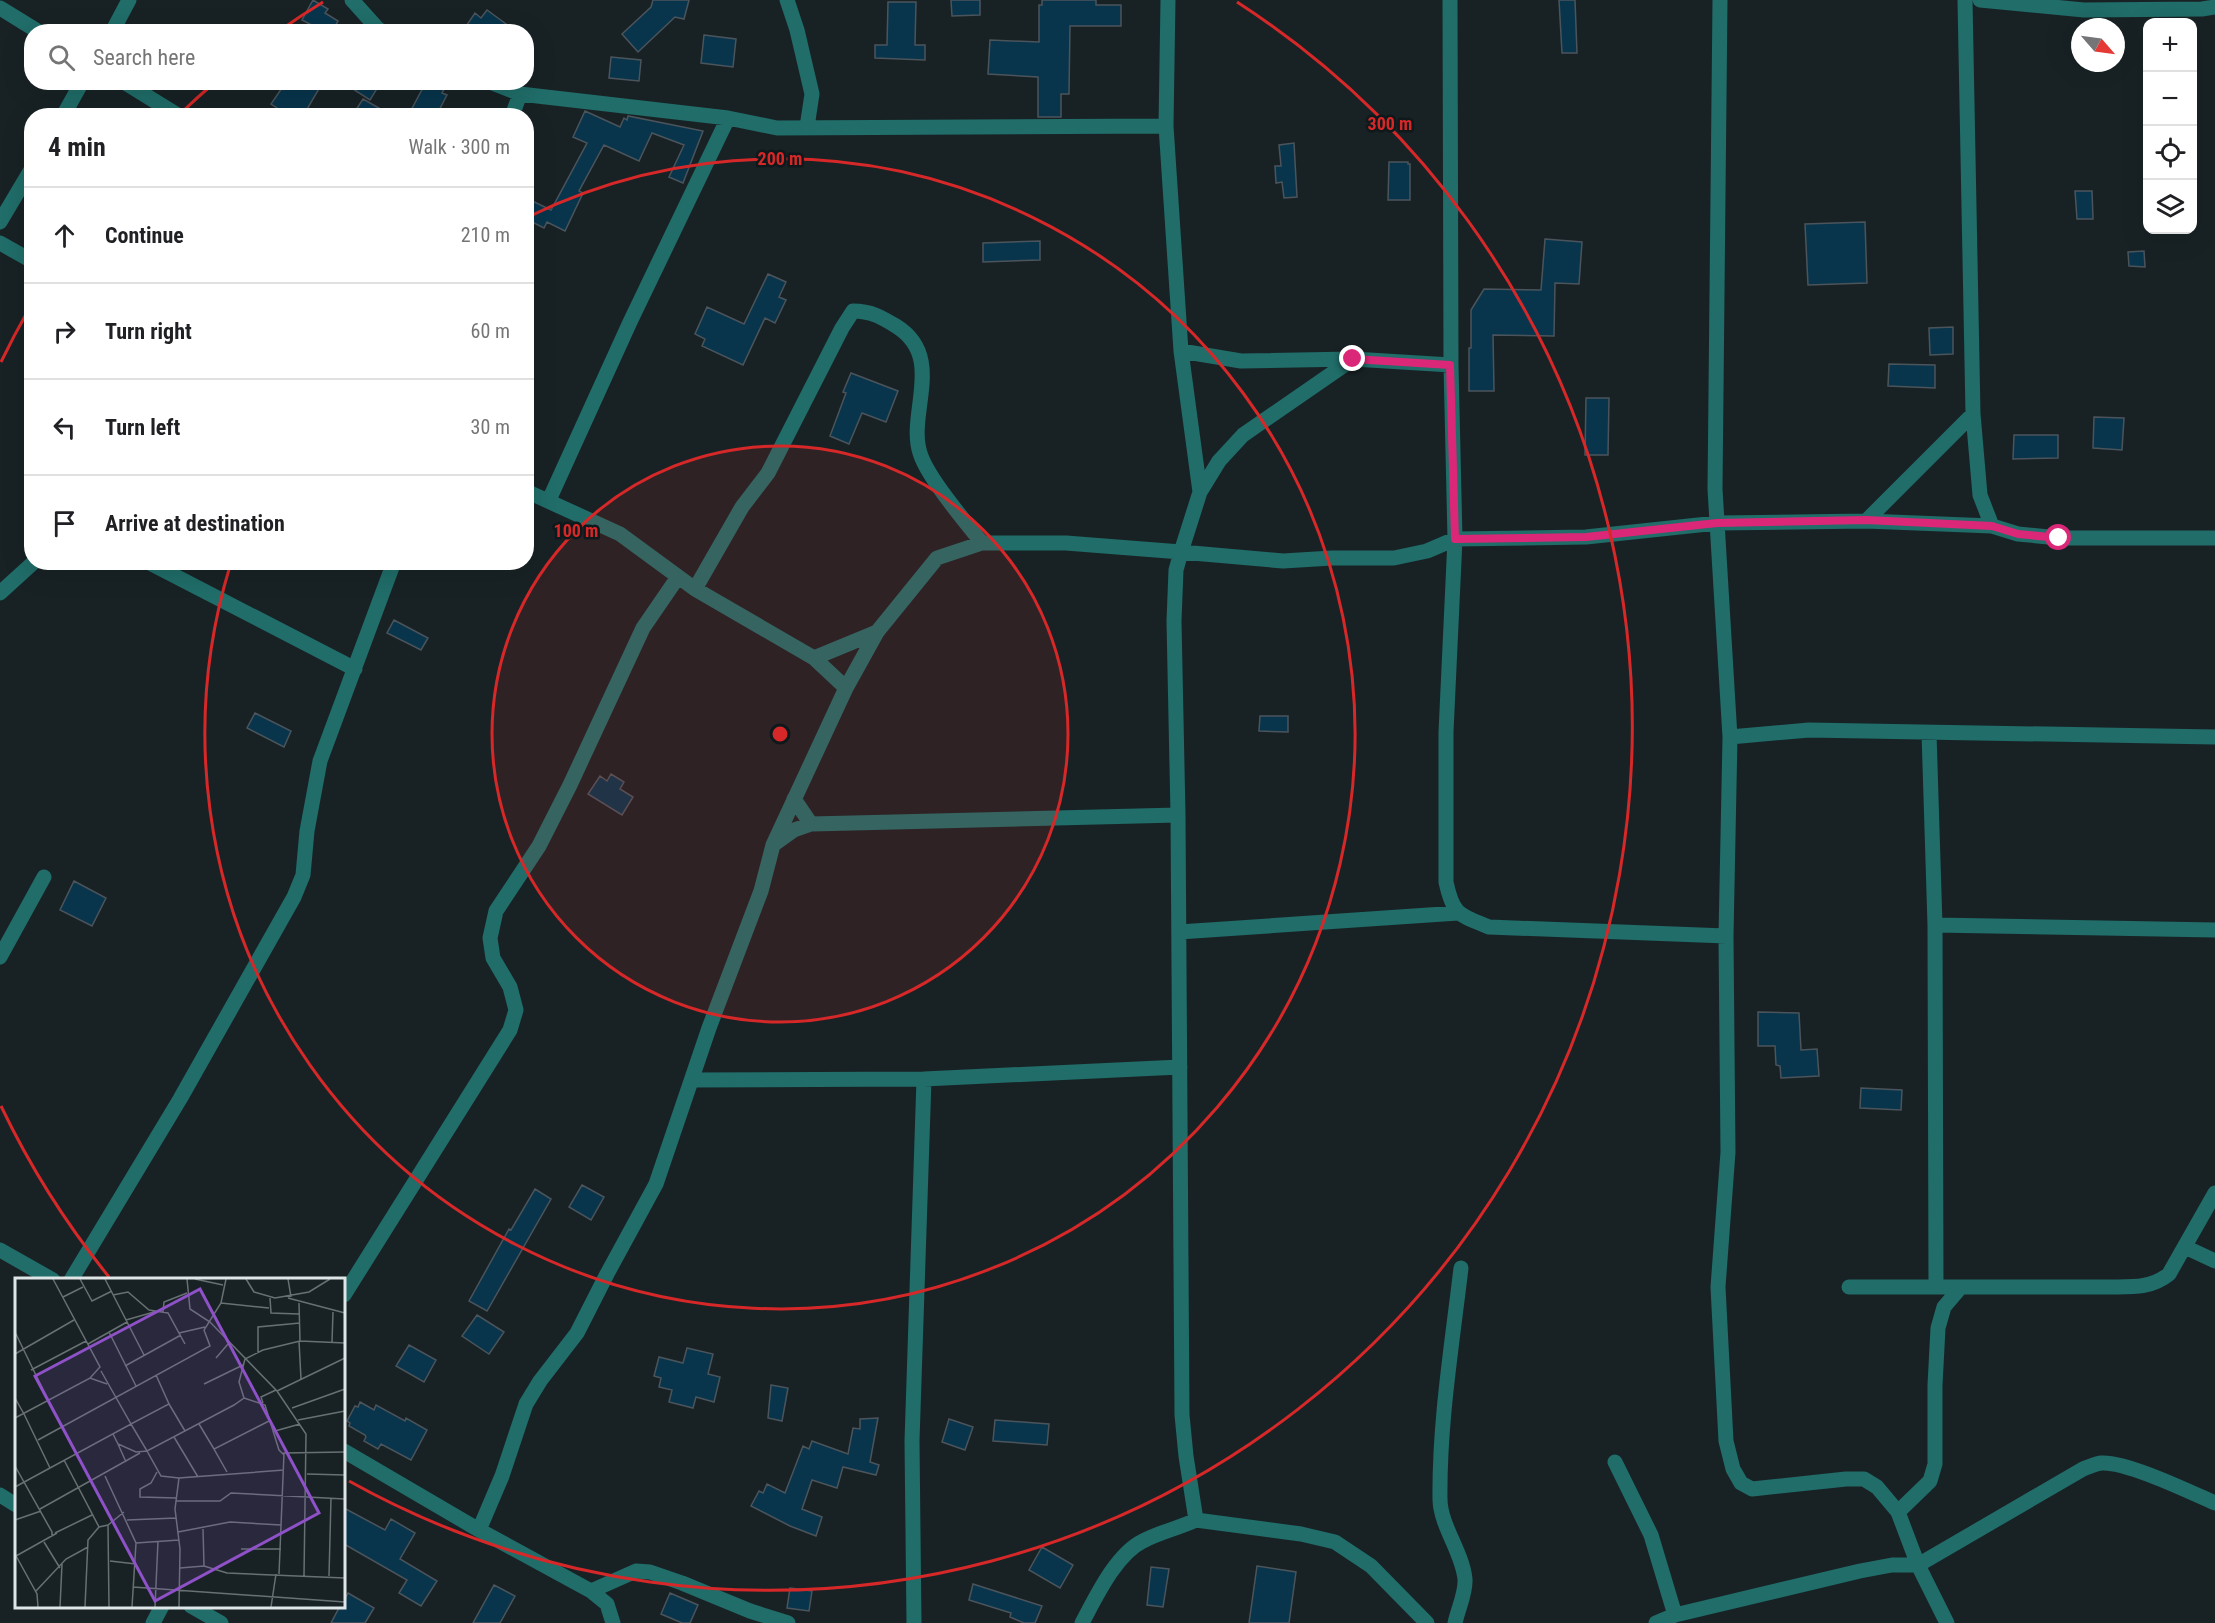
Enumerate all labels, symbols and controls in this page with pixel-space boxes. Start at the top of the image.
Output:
north arrow [2071,18,2125,72]
map controls [2143,18,2197,234]
button: + [2143,18,2197,72]
search box [24,24,534,90]
icon: search [45,41,78,74]
text: Search here [93,45,195,70]
button: − [2143,72,2197,126]
text: 300 m [1368,113,1412,134]
button: locate [2143,126,2197,180]
text: 4 min [48,132,106,162]
text: Walk · 300 m [409,135,510,159]
text: 200 m [758,148,802,169]
button: layers [2143,180,2197,234]
icon: ahead [48,219,81,252]
text: Continue [105,223,184,248]
text: 210 m [461,223,510,247]
icon: right [48,315,81,348]
text: Turn right [105,319,192,344]
text: 60 m [471,319,510,343]
route end [1339,345,1365,371]
icon: left [48,411,81,444]
text: Turn left [105,415,180,440]
text: 30 m [471,415,510,439]
icon: arrive [48,507,81,540]
text: Arrive at destination [105,511,285,536]
text: 100 m [554,520,598,541]
route start [2045,524,2071,550]
centre of rings [770,724,790,744]
inset map [15,1278,345,1608]

